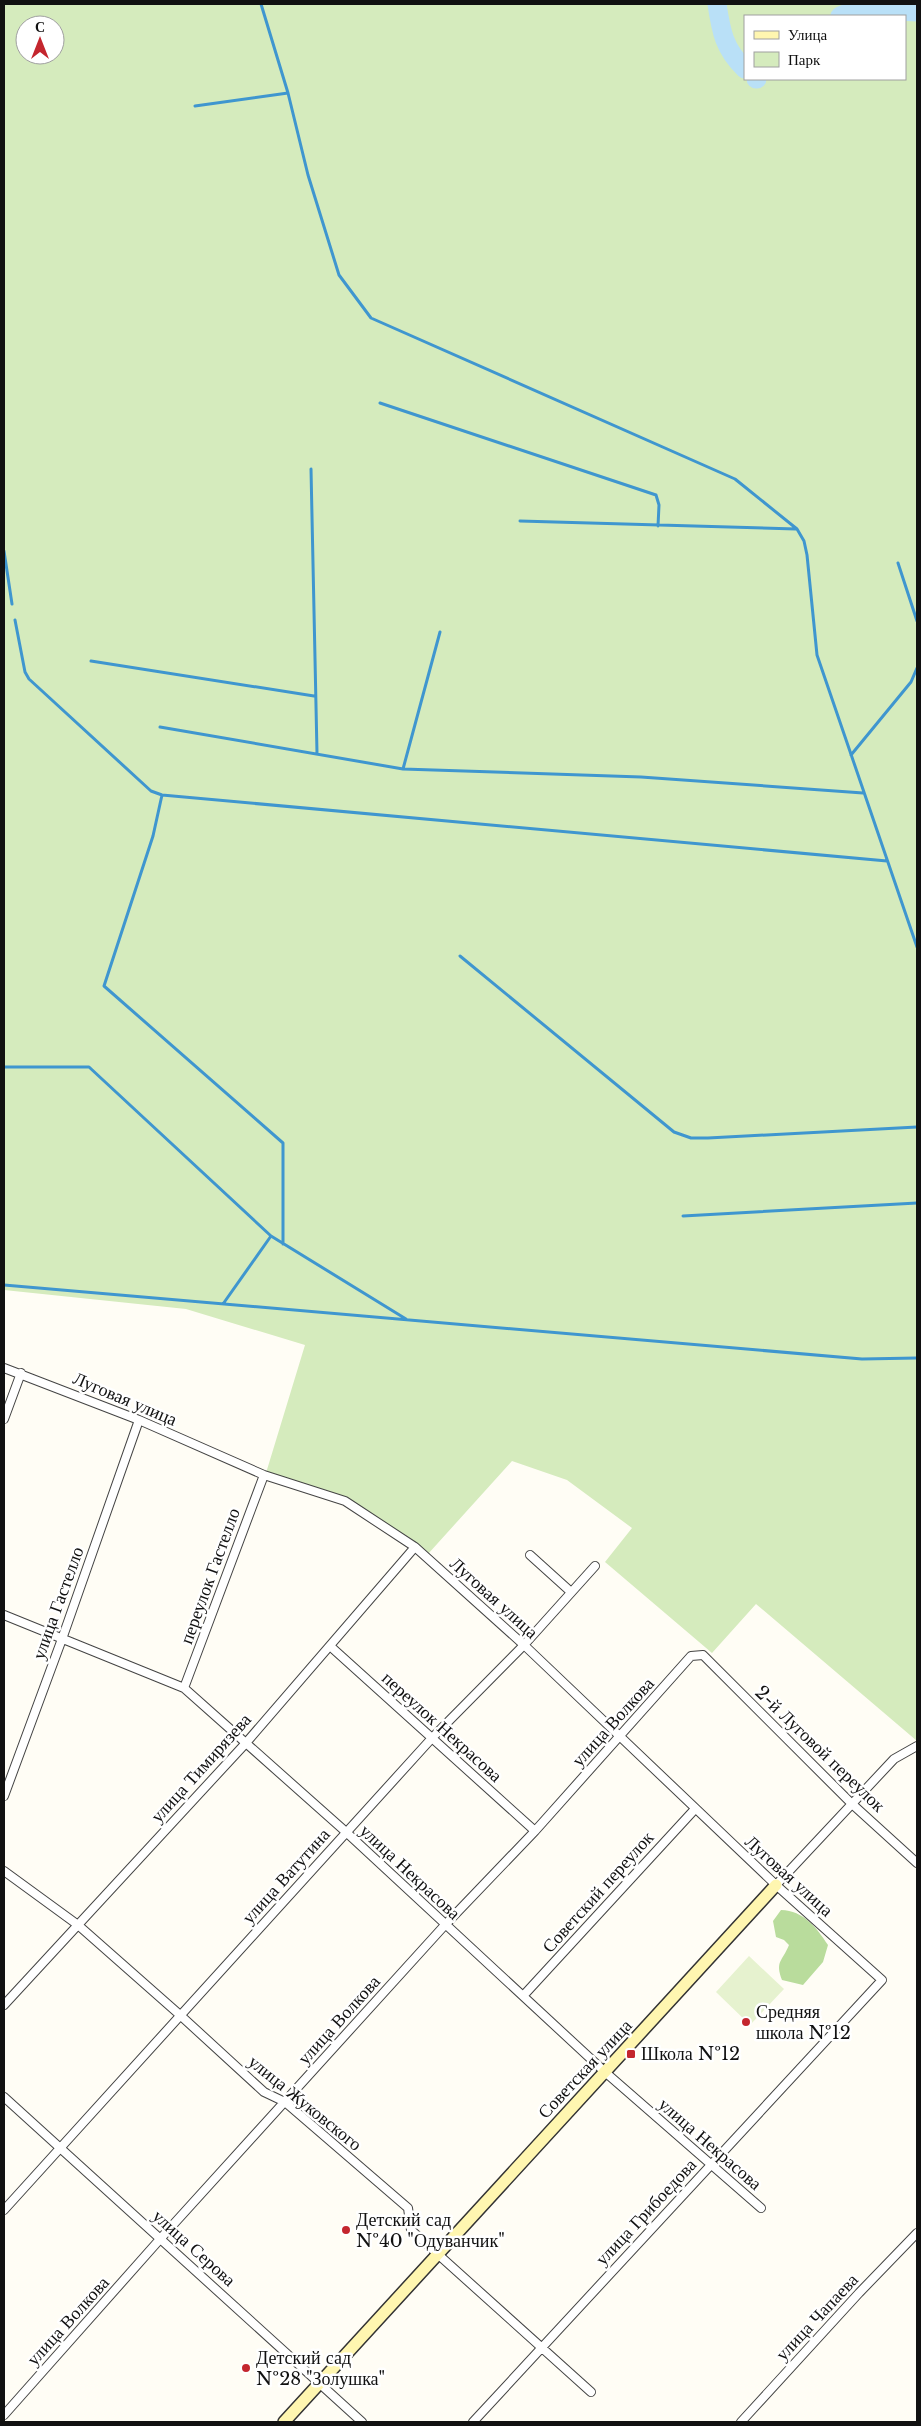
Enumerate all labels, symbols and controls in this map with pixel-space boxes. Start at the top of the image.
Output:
north arrow [15,15,65,65]
legend [744,15,906,80]
text: С [35,18,45,36]
text: Улица [788,25,827,44]
text: Парк [788,50,821,69]
street label: Луговая улица [70,1367,180,1431]
street label: переулок Гастелло [175,1505,245,1647]
street label: улица Гастелло [27,1544,89,1662]
street label: Луговая улица [445,1553,543,1643]
street label: переулок Некрасова [377,1667,507,1787]
street label: улица Волкова [567,1673,659,1771]
street label: 2-й Луговой переулок [750,1681,890,1817]
street label: улица Тимирязева [146,1709,256,1827]
street label: улица Некрасова [355,1820,465,1924]
street label: улица Ватутина [237,1824,335,1928]
street label: Советский переулок [538,1827,658,1957]
street label: Луговая улица [740,1831,838,1921]
street label: улица Волкова [293,1971,385,2069]
place label: Средняя школа №12 [756,2001,851,2044]
street label: Советская улица [533,2015,637,2123]
marker: Средняя школа №12 [740,2016,752,2028]
place label: Школа №12 [641,2043,740,2065]
marker: Школа №12 [625,2048,637,2060]
street label: улица Жуковского [244,2050,366,2156]
street label: улица Некрасова [654,2093,766,2195]
street label: улица Грибоедова [591,2154,701,2270]
street label: улица Серова [148,2205,240,2291]
place label: Детский сад №40 "Одуванчик" [356,2209,505,2252]
marker: Детский сад №40 "Одуванчик" [340,2224,352,2236]
street label: улица Чапаева [771,2269,863,2365]
street label: улица Волкова [22,2272,114,2370]
place label: Детский сад №28 "Золушка" [256,2347,385,2390]
marker: Детский сад №28 "Золушка" [240,2362,252,2374]

